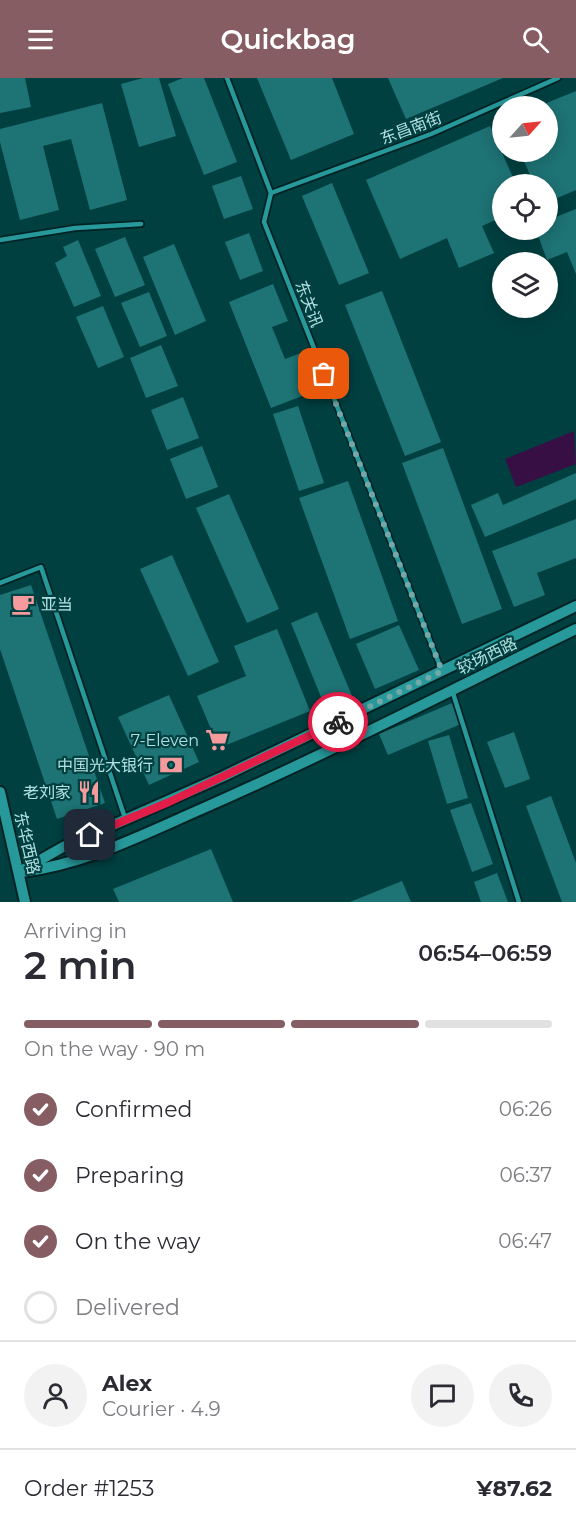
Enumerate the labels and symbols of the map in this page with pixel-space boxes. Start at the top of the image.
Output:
north arrow [492,96,558,162]
street label: 东昌南街 [378,108,444,148]
street label: 东关讯 [292,278,326,330]
pin [298,348,349,399]
cafe icon: 亚当 [10,591,36,617]
place label: 亚当 [41,595,73,614]
street label: 较场西路 [454,633,520,679]
courier [308,692,368,752]
supermarket icon: 7-Eleven [204,727,230,753]
place label: 7-Eleven [131,731,199,750]
bank icon: 中国光大银行 [158,752,184,778]
place label: 中国光大银行 [57,756,153,775]
restaurant icon: 老刘家 [76,779,102,805]
place label: 老刘家 [23,783,71,802]
pin [64,809,115,860]
street label: 东华西路 [11,810,43,876]

